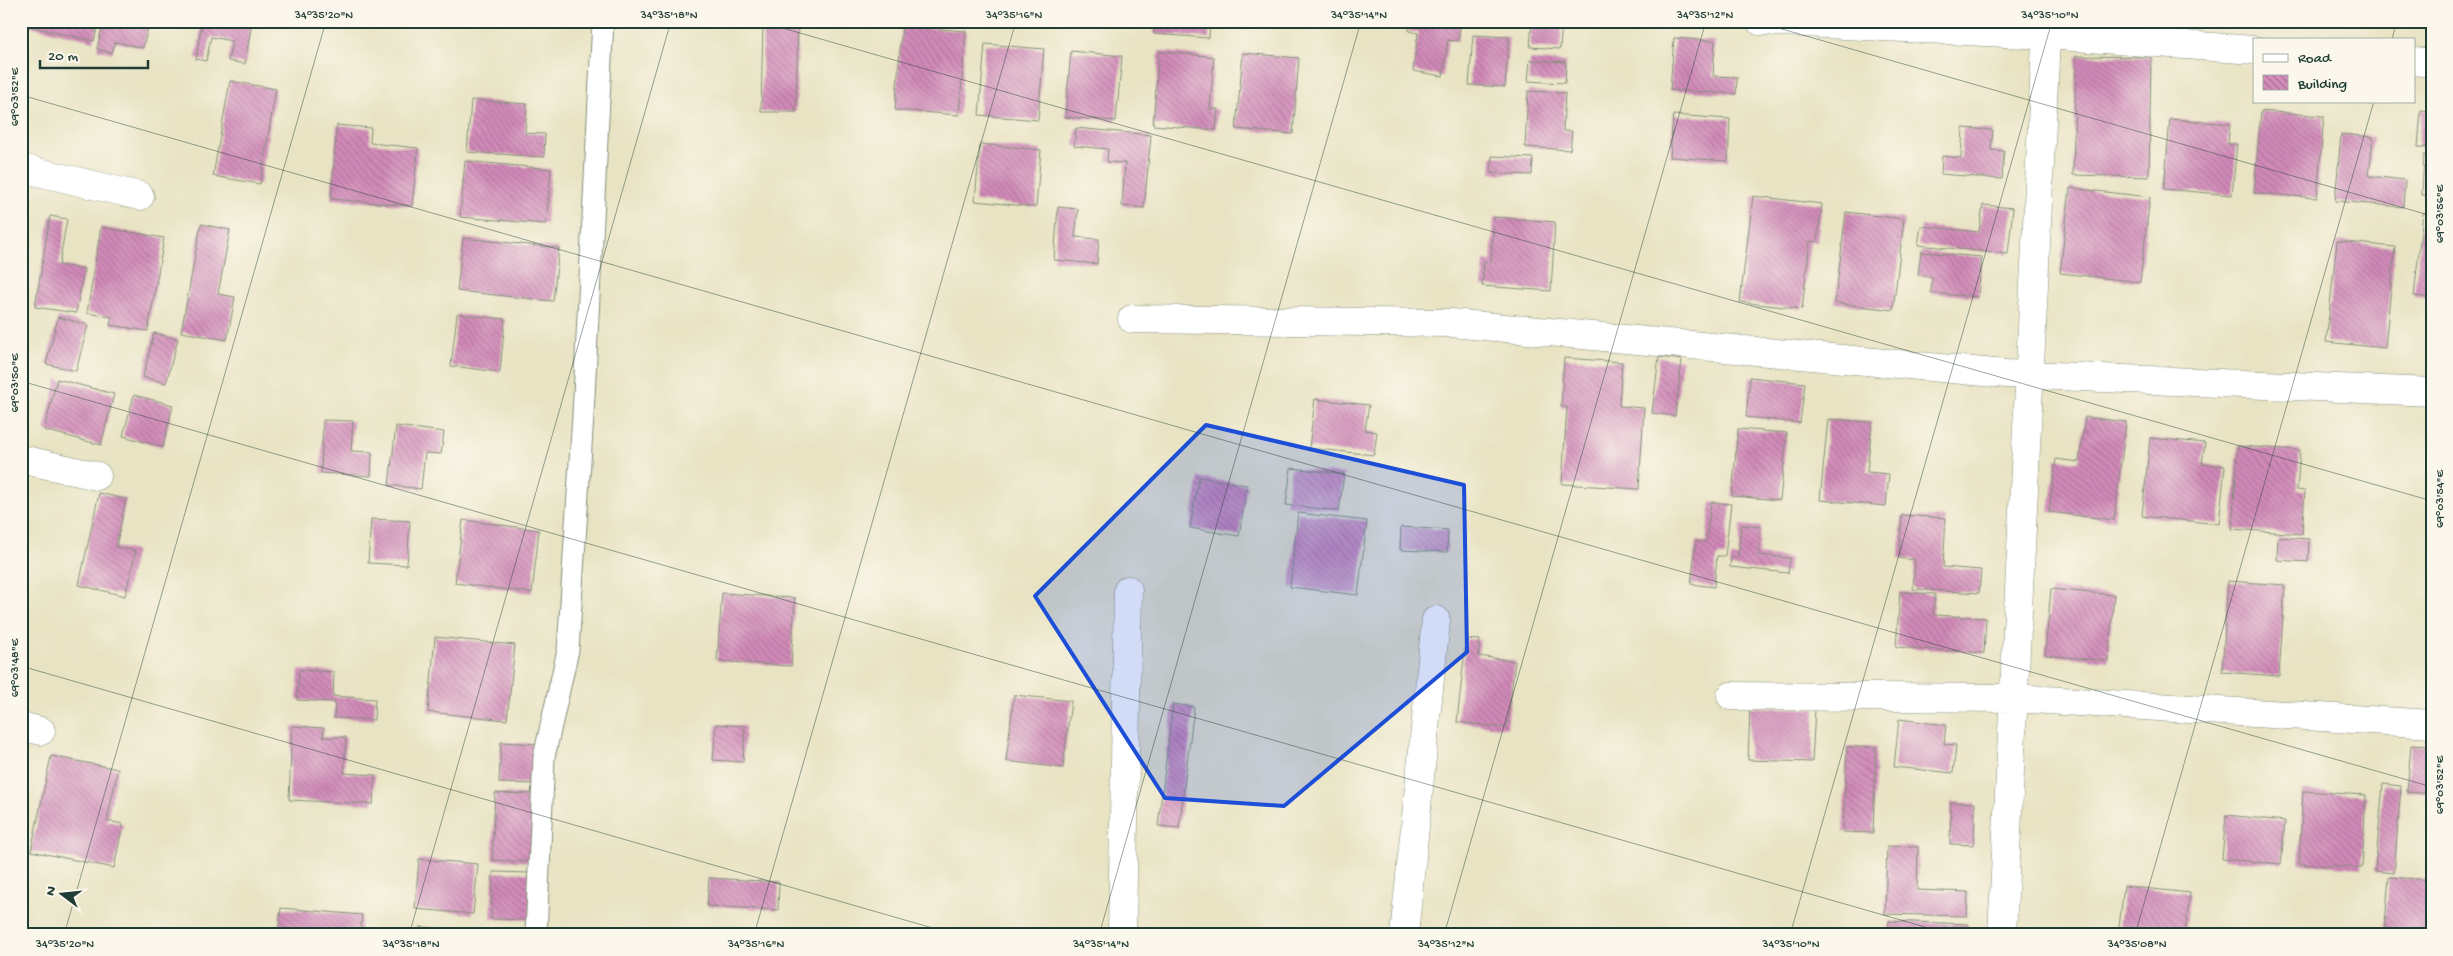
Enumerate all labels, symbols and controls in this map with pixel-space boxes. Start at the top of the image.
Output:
text: 34°35'20"N [294,9,353,23]
text: 34°35'18"N [639,9,698,23]
text: 34°35'16"N [985,9,1042,23]
text: 34°35'14"N [1330,9,1387,23]
text: 34°35'12"N [1676,9,1733,23]
text: 34°35'10"N [2020,9,2079,23]
scale bar [40,38,148,70]
legend [2253,38,2416,102]
text: 20 m [48,48,78,66]
text: Road [2298,50,2332,68]
text: 69°03'52"E [9,67,23,126]
text: Building [2297,76,2347,94]
text: 69°03'56"E [2434,184,2448,243]
text: 69°03'50"E [9,353,23,413]
text: 69°03'54"E [2434,469,2448,528]
text: 69°03'48"E [9,638,23,697]
text: 69°03'52"E [2434,755,2448,814]
north arrow [38,868,88,918]
text: N [42,884,61,898]
text: 34°35'20"N [35,938,94,952]
text: 34°35'18"N [381,938,440,952]
text: 34°35'16"N [727,938,784,952]
text: 34°35'14"N [1072,938,1129,952]
text: 34°35'12"N [1417,938,1474,952]
text: 34°35'10"N [1761,938,1820,952]
text: 34°35'08"N [2106,938,2167,952]

